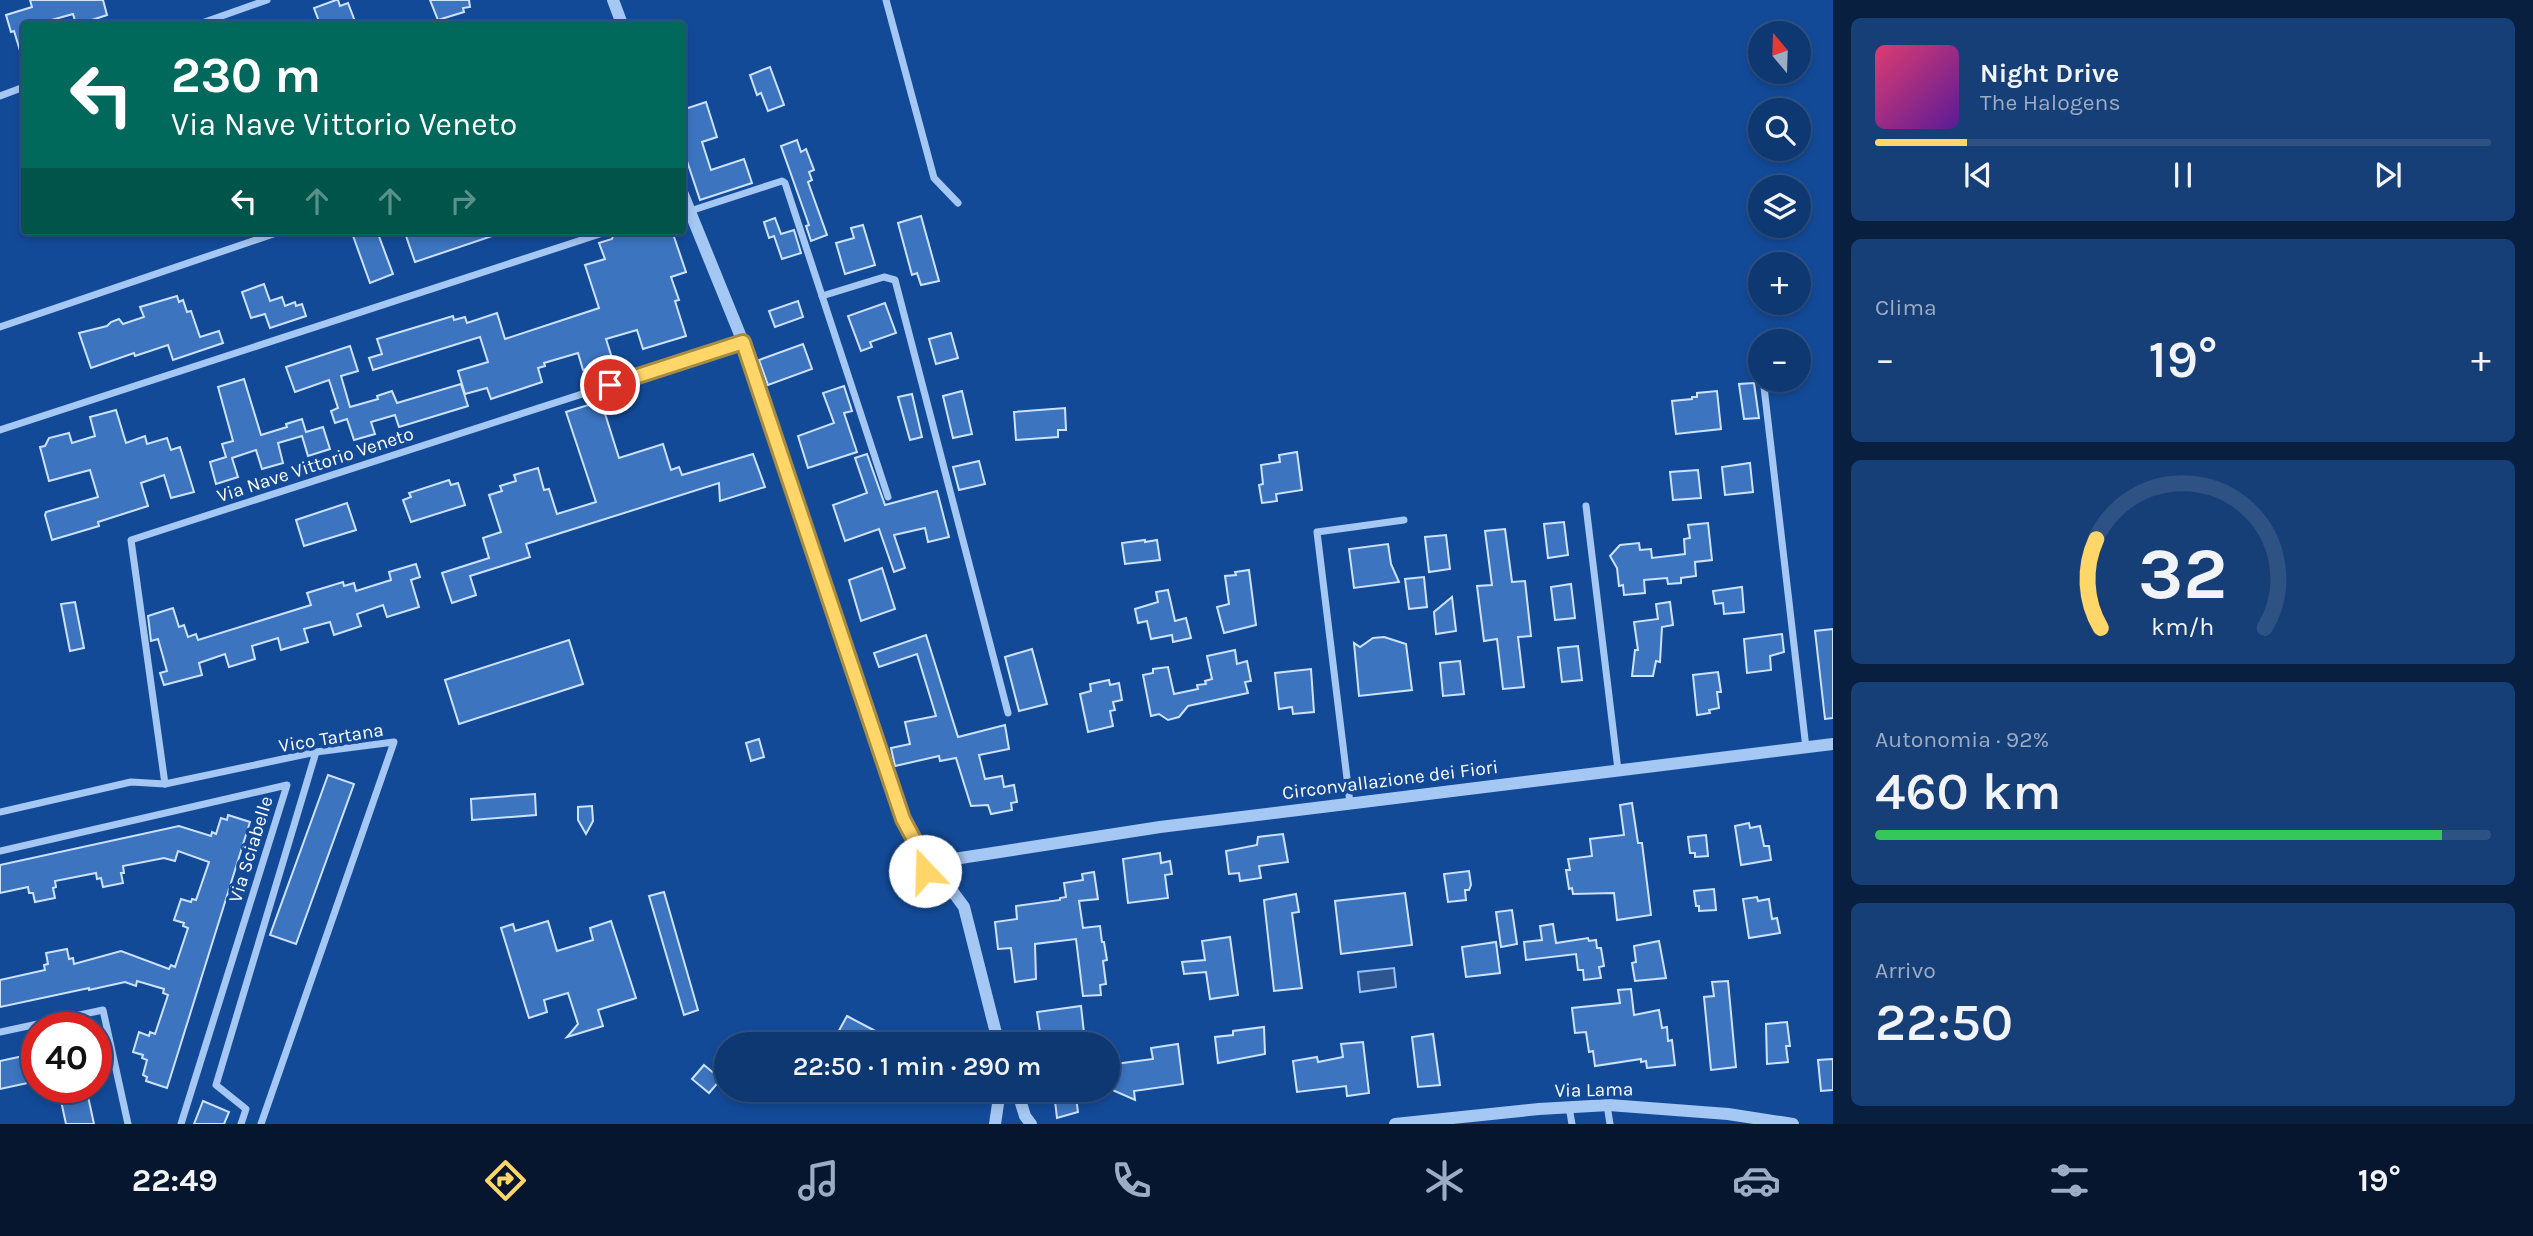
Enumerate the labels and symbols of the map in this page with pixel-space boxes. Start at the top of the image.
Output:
north arrow [1748,21,1811,84]
pin [580,355,640,415]
street label: Via Nave Vittorio Veneto [214,423,416,507]
street label: Vico Tartana [277,719,385,757]
street label: Circonvallazione dei Fiori [1281,756,1499,804]
street label: Via Sciabelle [224,793,278,905]
position arrow [888,834,962,908]
speed limit sign: 40 [21,1012,112,1103]
street label: Via Lama [1554,1078,1634,1102]

